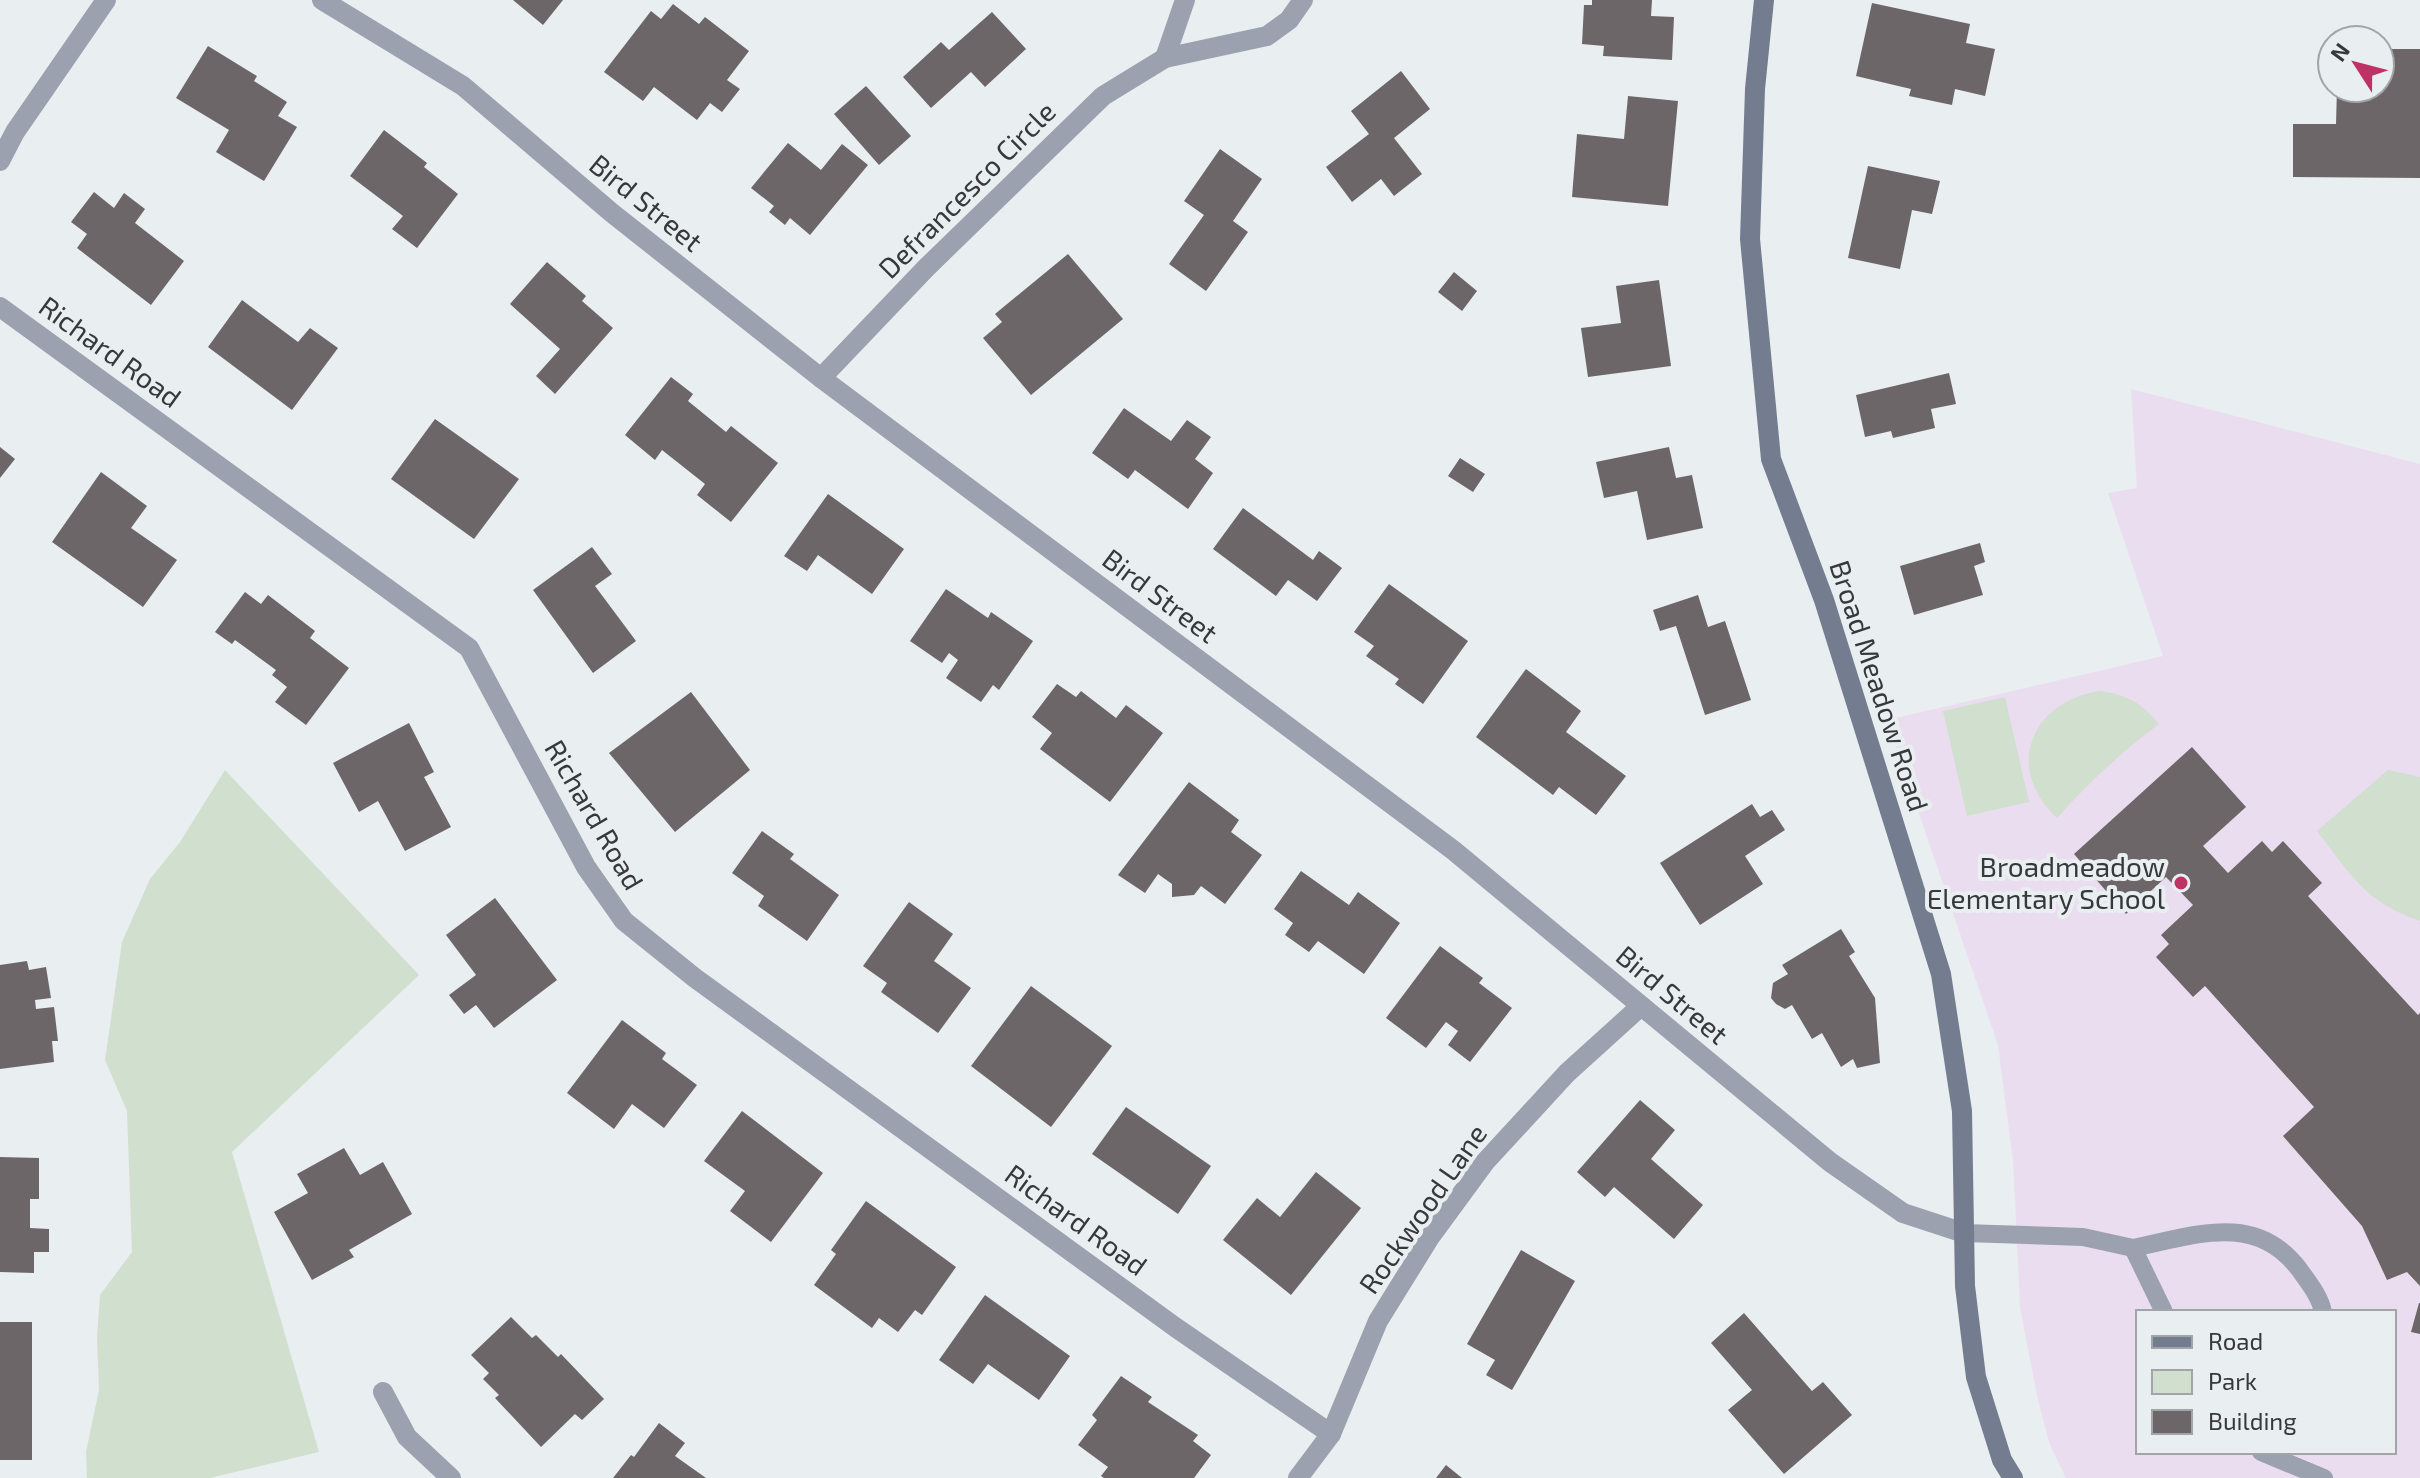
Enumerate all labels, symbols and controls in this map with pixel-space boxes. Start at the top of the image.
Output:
north arrow [2316,24,2396,104]
text: N [2324,38,2354,66]
street label: Defrancesco Circle [871,94,1062,285]
street label: Bird Street [583,146,710,258]
street label: Richard Road [33,288,188,414]
street label: Bird Street [1096,541,1225,650]
street label: Broad Meadow Road [1823,556,1937,815]
street label: Richard Road [538,734,651,895]
place label: Broadmeadow Elementary School [1927,849,2166,915]
marker: Broadmeadow Elementary School [2172,874,2190,892]
street label: Bird Street [1610,938,1735,1051]
street label: Rockwood Lane [1351,1117,1493,1300]
street label: Richard Road [999,1156,1154,1282]
legend [2136,1310,2396,1454]
text: Road [2208,1326,2263,1355]
text: Park [2208,1366,2257,1395]
text: Building [2208,1406,2297,1435]

